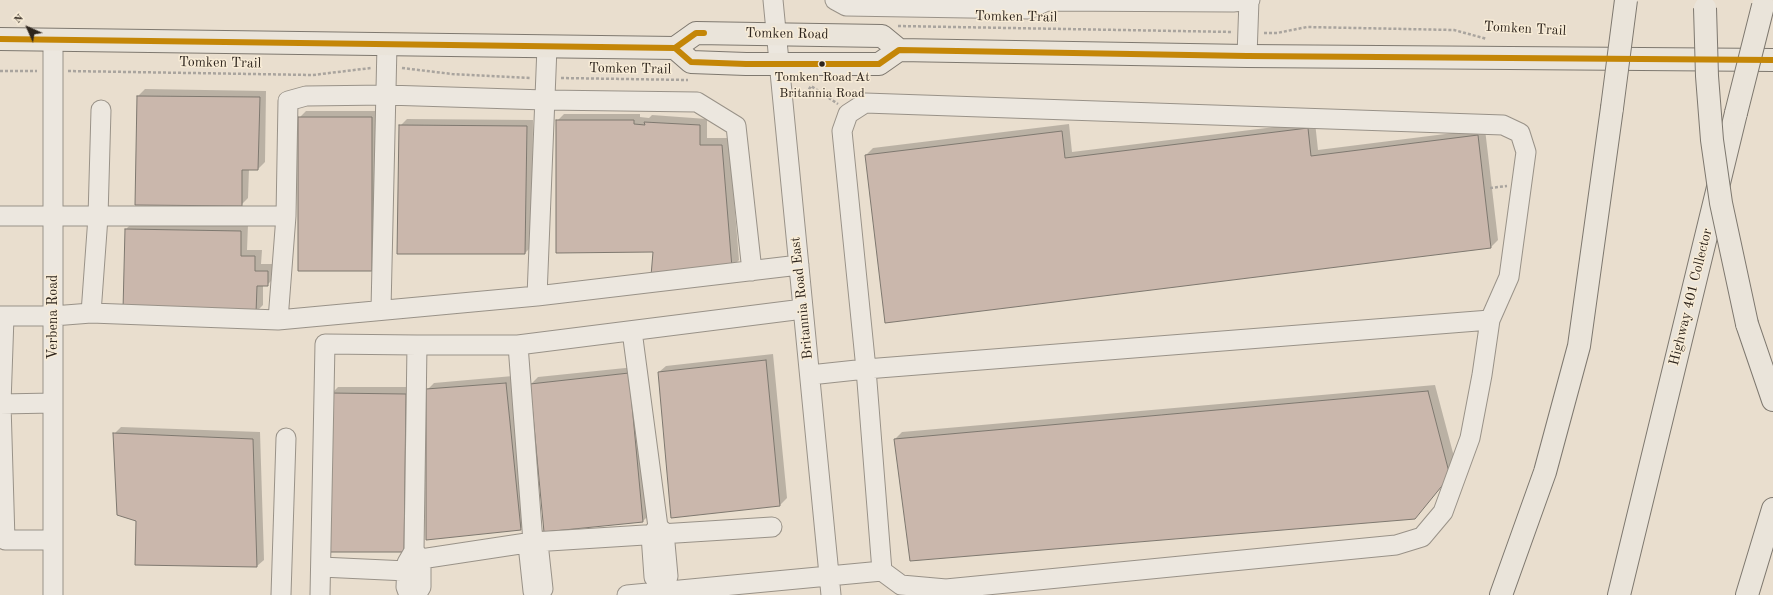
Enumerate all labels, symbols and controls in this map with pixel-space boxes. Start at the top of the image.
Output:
north arrow [8,8,48,48]
street label: Tomken Trail [975,8,1057,26]
text: N [12,12,26,26]
street label: Tomken Trail [1483,18,1567,40]
street label: Tomken Road [745,25,829,43]
street label: Tomken Trail [179,54,261,72]
marker: Tomken Road At Britannia Road [817,59,827,69]
street label: Tomken Trail [589,60,671,78]
place label: Tomken Road At Britannia Road [774,70,870,101]
street label: Highway 401 Collector [1666,227,1716,367]
street label: Britannia Road East [787,236,817,360]
street label: Verbena Road [45,275,61,359]

